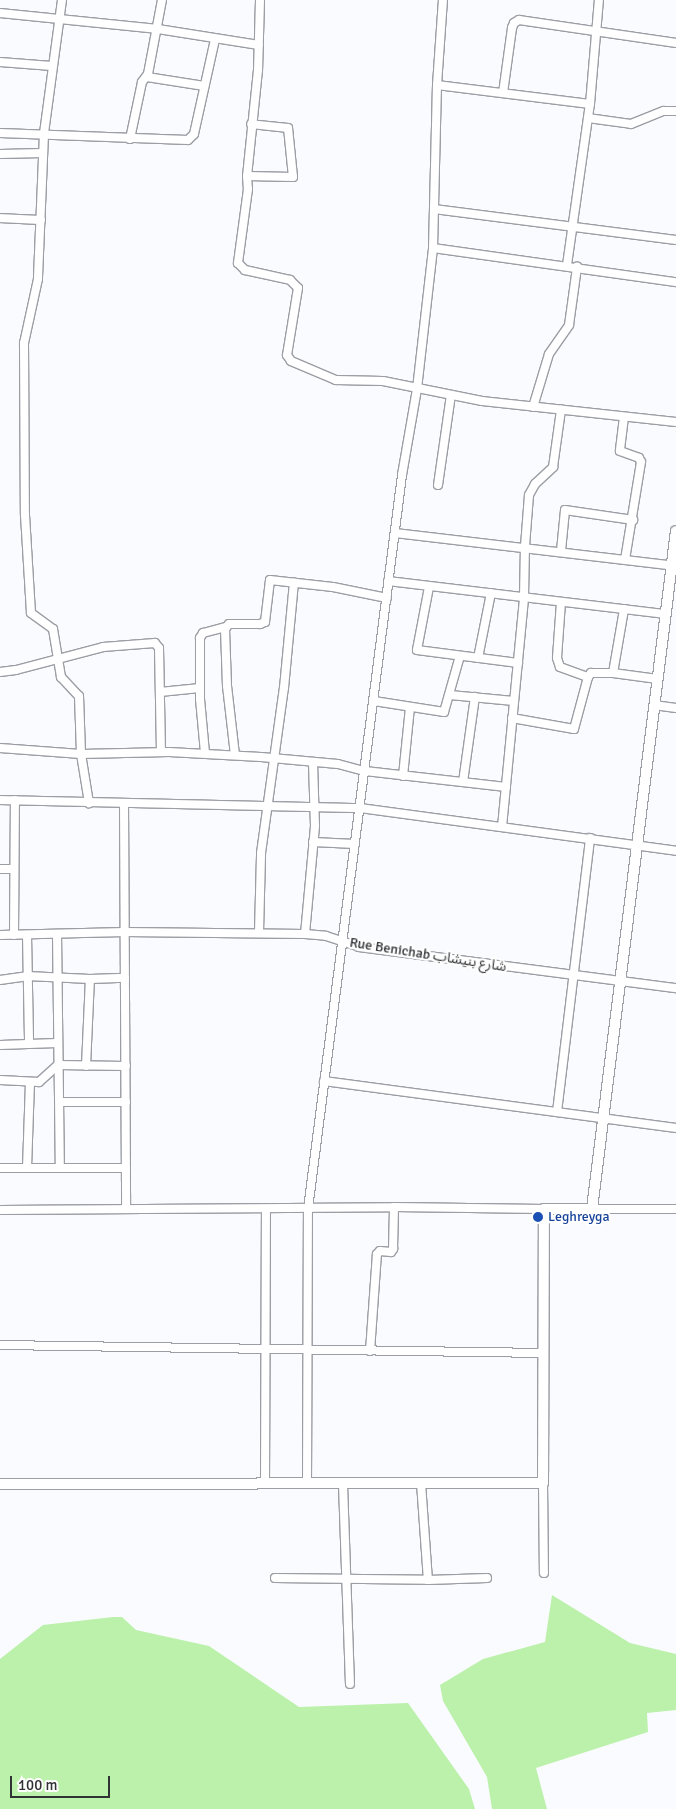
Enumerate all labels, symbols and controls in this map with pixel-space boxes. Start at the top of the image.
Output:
street label: Rue Benichab شارع بنيشاب [348,934,508,976]
place label: Leghreyga [548,1209,610,1225]
marker: Leghreyga [532,1211,544,1223]
scale bar [12,1766,112,1798]
text: 100 m [18,1776,58,1794]

